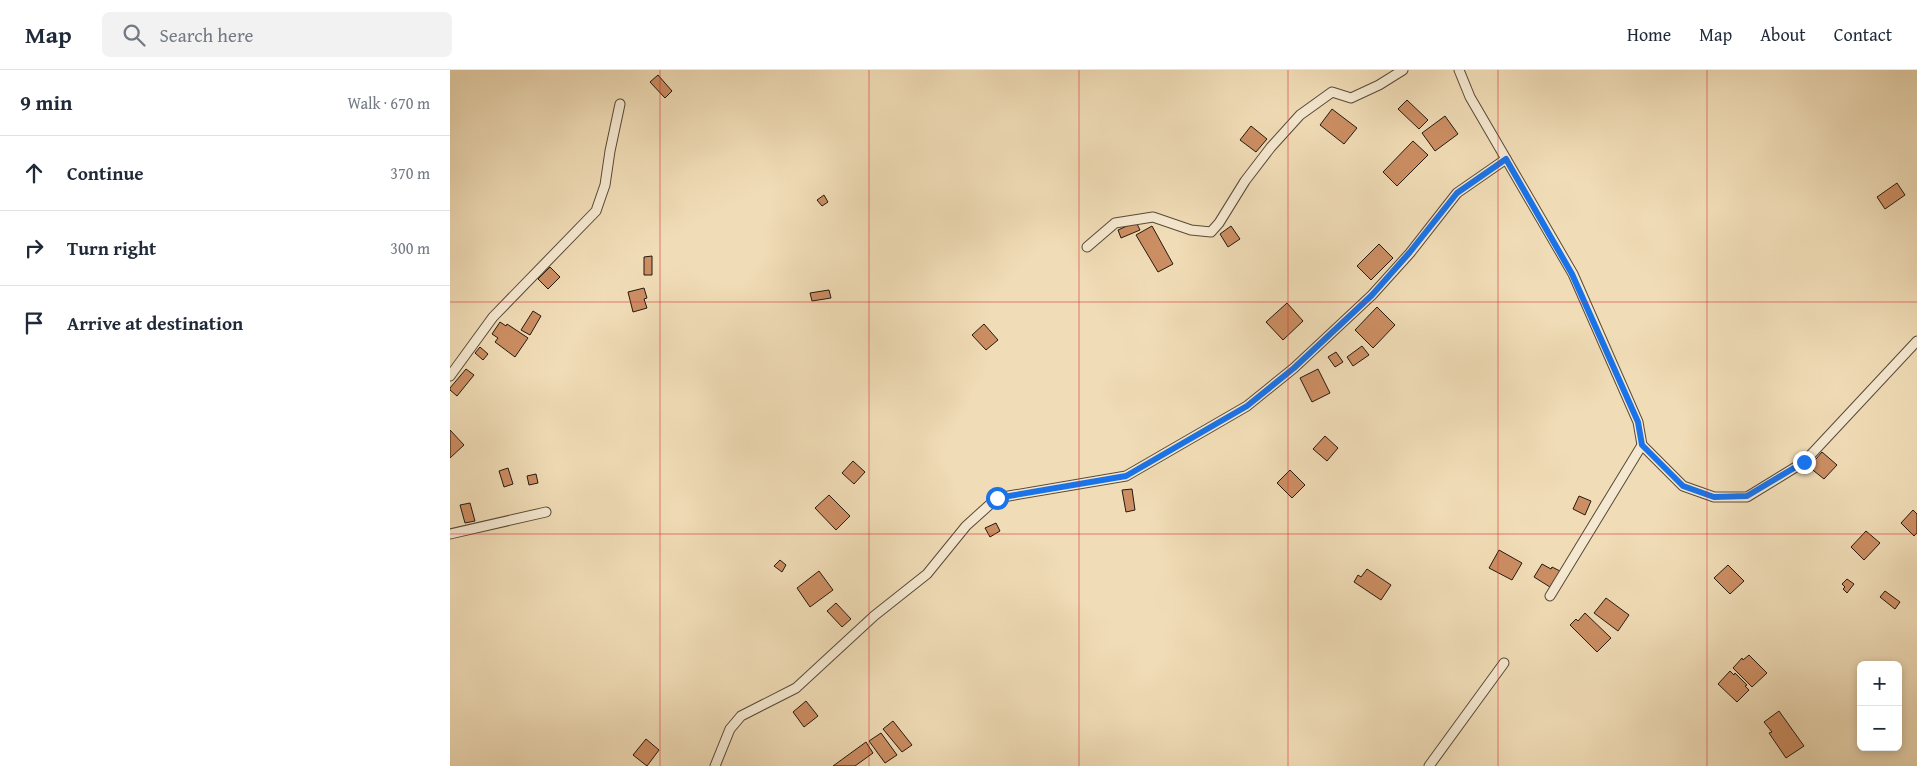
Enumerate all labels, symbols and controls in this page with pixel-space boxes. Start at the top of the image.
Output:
search box [102,12,452,57]
text: Map [25,17,72,52]
icon: search [120,21,148,49]
text: Search here [160,21,253,49]
text: Home [1627,21,1671,48]
text: Map [1699,21,1732,48]
text: About [1760,21,1806,48]
text: Contact [1834,21,1892,48]
text: 9 min [20,87,72,118]
text: Walk · 670 m [347,91,430,115]
icon: ahead [20,159,48,187]
text: Continue [67,159,144,187]
text: 370 m [390,161,430,185]
icon: right [20,234,48,262]
text: Turn right [67,234,156,262]
text: 300 m [390,236,430,260]
icon: arrive [20,309,48,337]
text: Arrive at destination [67,309,243,337]
route end [1793,451,1816,474]
route start [986,487,1009,510]
map controls [1857,661,1902,751]
button: + [1857,661,1902,706]
button: − [1857,706,1902,751]

